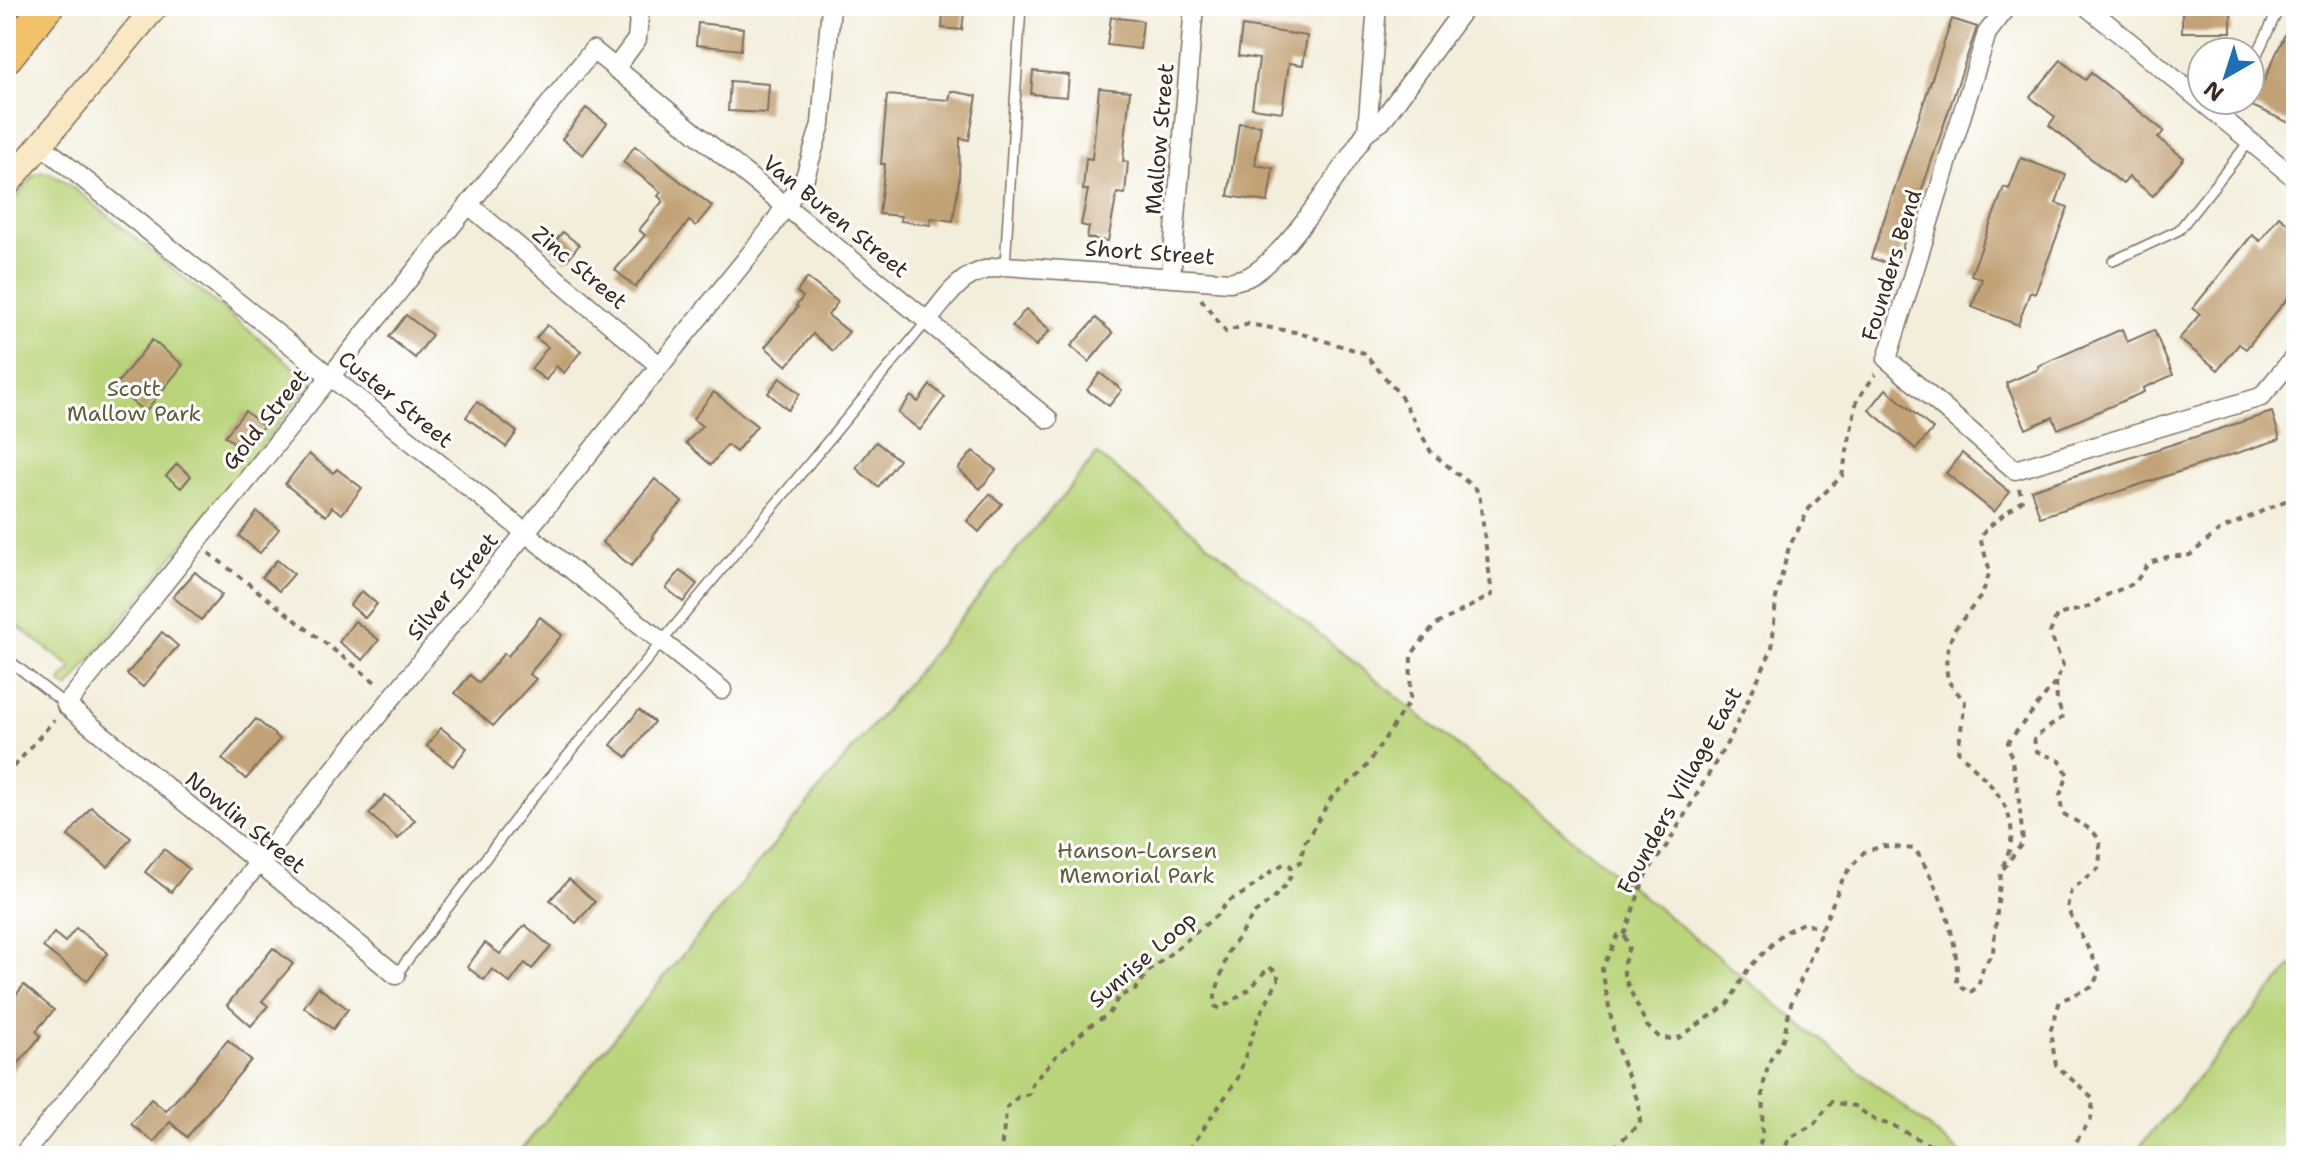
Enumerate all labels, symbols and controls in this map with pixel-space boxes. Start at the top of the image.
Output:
north arrow [2186,36,2266,116]
street label: Mallow Street [1138,62,1181,216]
text: N [2198,74,2230,108]
street label: Van Buren Street [757,148,915,284]
street label: Founders Bend [1855,186,1928,344]
street label: Zinc Street [526,219,633,316]
street label: Short Street [1084,233,1216,272]
street label: Custer Street [332,344,459,455]
street label: Gold Street [216,363,315,476]
park label: Scott Mallow Park [67,374,201,428]
street label: Silver Street [400,526,505,646]
street label: Founders Village East [1610,682,1748,899]
street label: Nowlin Street [179,765,312,880]
park label: Hanson-Larsen Memorial Park [1057,836,1217,890]
street label: Sunrise Loop [1082,904,1202,1014]

